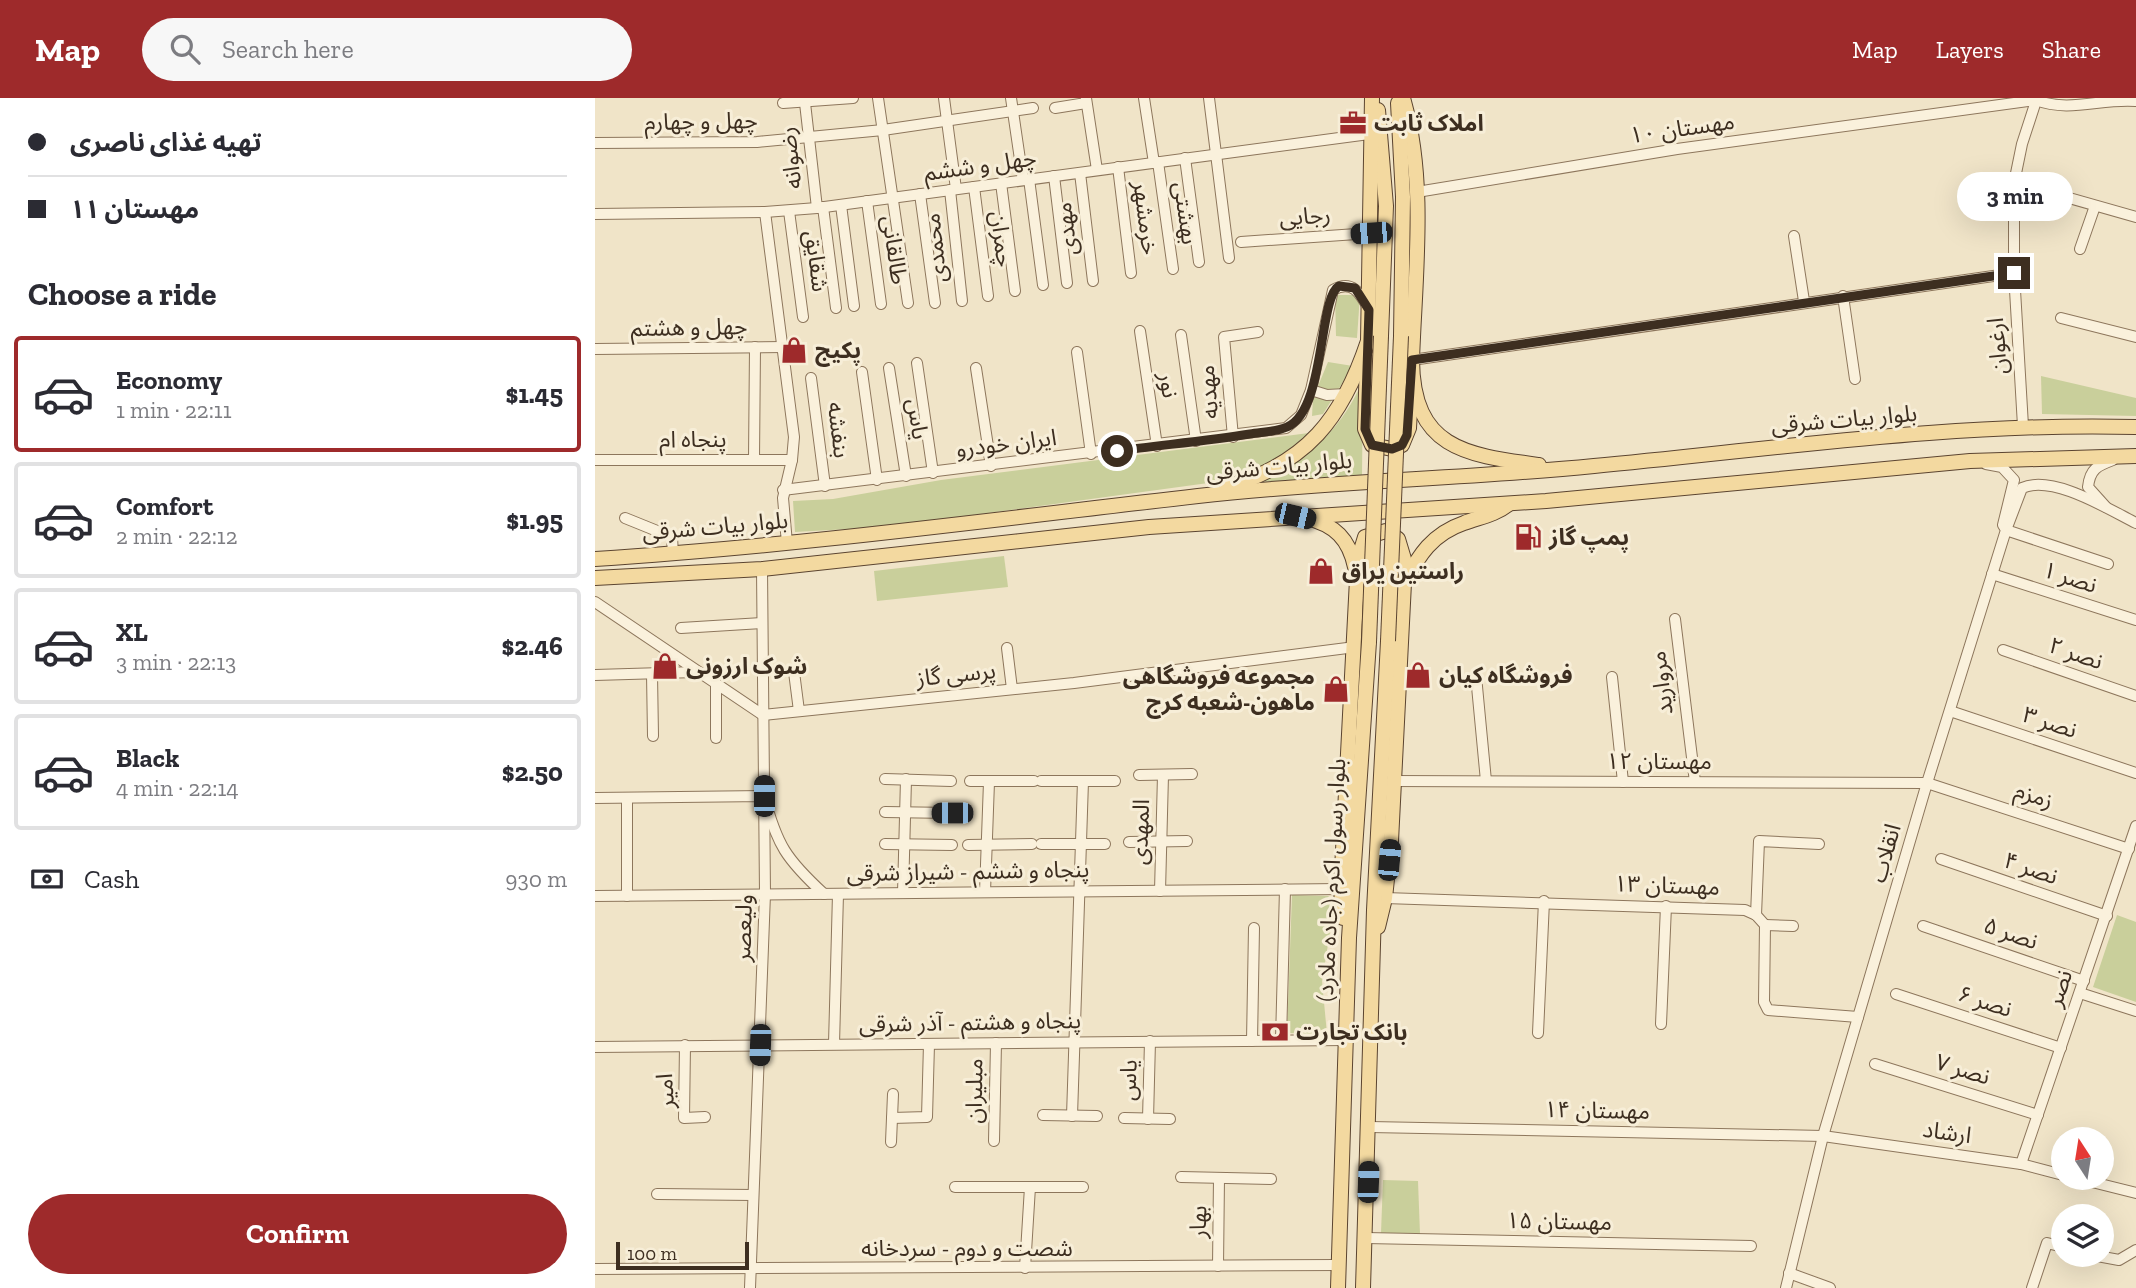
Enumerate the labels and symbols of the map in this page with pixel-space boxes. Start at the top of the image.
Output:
street label: چهل و چهارم [644,106,758,140]
street label: مهستان ۱۰ [1628,107,1736,149]
office icon: املاک ثابت [1338,108,1368,138]
place label: املاک ثابت [1374,109,1484,137]
street label: رضوانه [772,125,808,191]
street label: چهل و ششم [922,143,1038,190]
callout: 3 min [1956,172,2072,220]
street label: خرمشهر [1127,179,1164,257]
street label: بهشتی [1168,180,1204,246]
street label: رجایی [1278,200,1332,232]
street label: مهدی [1049,201,1083,257]
street label: چمران [984,209,1019,269]
street label: محمدی [917,212,953,284]
street label: طالقانی [876,214,914,286]
car [1350,221,1393,245]
street label: شقایق [799,229,835,293]
route end [1998,257,2030,289]
street label: چهل و هشتم [630,312,748,345]
street label: ارغوان [1981,317,2013,375]
shop icon: پکیج [779,335,809,365]
place label: پکیج [815,336,861,367]
street label: مهدیه [1192,364,1224,420]
street label: نور [1153,369,1185,400]
street label: یاس [901,397,935,441]
street label: بلوار بیات شرقی [1770,399,1918,439]
street label: بنفشه [822,400,856,460]
street label: ایران خودرو [954,423,1058,463]
street label: پنجاه ام [659,425,727,457]
route start [1101,435,1133,467]
street label: بلوار بیات شرقی [1205,446,1353,486]
car [1273,501,1318,531]
street label: بلوار بیات شرقی [641,506,789,546]
fuel station icon: پمپ گاز [1513,522,1543,552]
place label: پمپ گاز [1548,523,1629,553]
street label: نصر ۱ [2039,555,2101,599]
shop icon: راستین یراق [1306,556,1336,586]
place label: راستین یراق [1342,557,1464,585]
street label: نصر ۲ [2045,631,2107,675]
street label: مروارید [1643,650,1679,716]
shop icon: شوک ارزونی [650,651,680,681]
place label: شوک ارزونی [686,652,807,680]
street label: پرسی گاز [914,656,997,693]
shop icon: فروشگاه کیان [1403,660,1433,690]
place label: فروشگاه کیان [1439,661,1573,689]
place label: مجموعه فروشگاهی ماهون-شعبه کرج [1123,662,1315,719]
shop icon: مجموعه فروشگاهی ماهون-شعبه کرج [1321,674,1351,704]
street label: نصر ۳ [2019,700,2081,744]
street label: مهستان ۱۲ [1606,747,1712,775]
street label: بلوار رسول اکرم (جاده ملارد) [1311,758,1355,1002]
car [754,775,775,817]
street label: زمزم [2010,776,2057,818]
street label: المهدی [1125,798,1155,866]
car [932,803,974,824]
street label: انقلاب [1863,820,1907,886]
car [1377,838,1402,882]
street label: نصر ۴ [2000,846,2062,890]
street label: پنجاه و ششم - شیراز شرقی [846,855,1090,890]
street label: مهستان ۱۳ [1614,869,1720,901]
street label: ولیعصر [728,894,758,963]
street label: نصر ۵ [1980,911,2042,955]
street label: نصر [2039,966,2078,1011]
street label: نصر ۶ [1954,979,2016,1023]
street label: پنجاه و هشتم - آذر شرقی [858,1006,1082,1041]
bank icon: بانک تجارت [1260,1017,1290,1047]
place label: بانک تجارت [1296,1018,1408,1046]
car [749,1024,772,1066]
street label: نصر ۷ [1932,1047,1994,1091]
street label: مبلیران [959,1058,989,1124]
street label: یاس [1113,1059,1143,1101]
street label: امیر [650,1073,680,1110]
street label: مهستان ۱۴ [1544,1095,1650,1125]
street label: ارشاد [1921,1115,1973,1149]
north arrow [2051,1127,2114,1190]
car [1357,1161,1380,1203]
street label: بهار [1184,1205,1212,1240]
street label: مهستان ۱۵ [1506,1206,1612,1236]
street label: شصت و دوم - سردخانه [861,1234,1073,1266]
scale bar [616,1239,749,1271]

